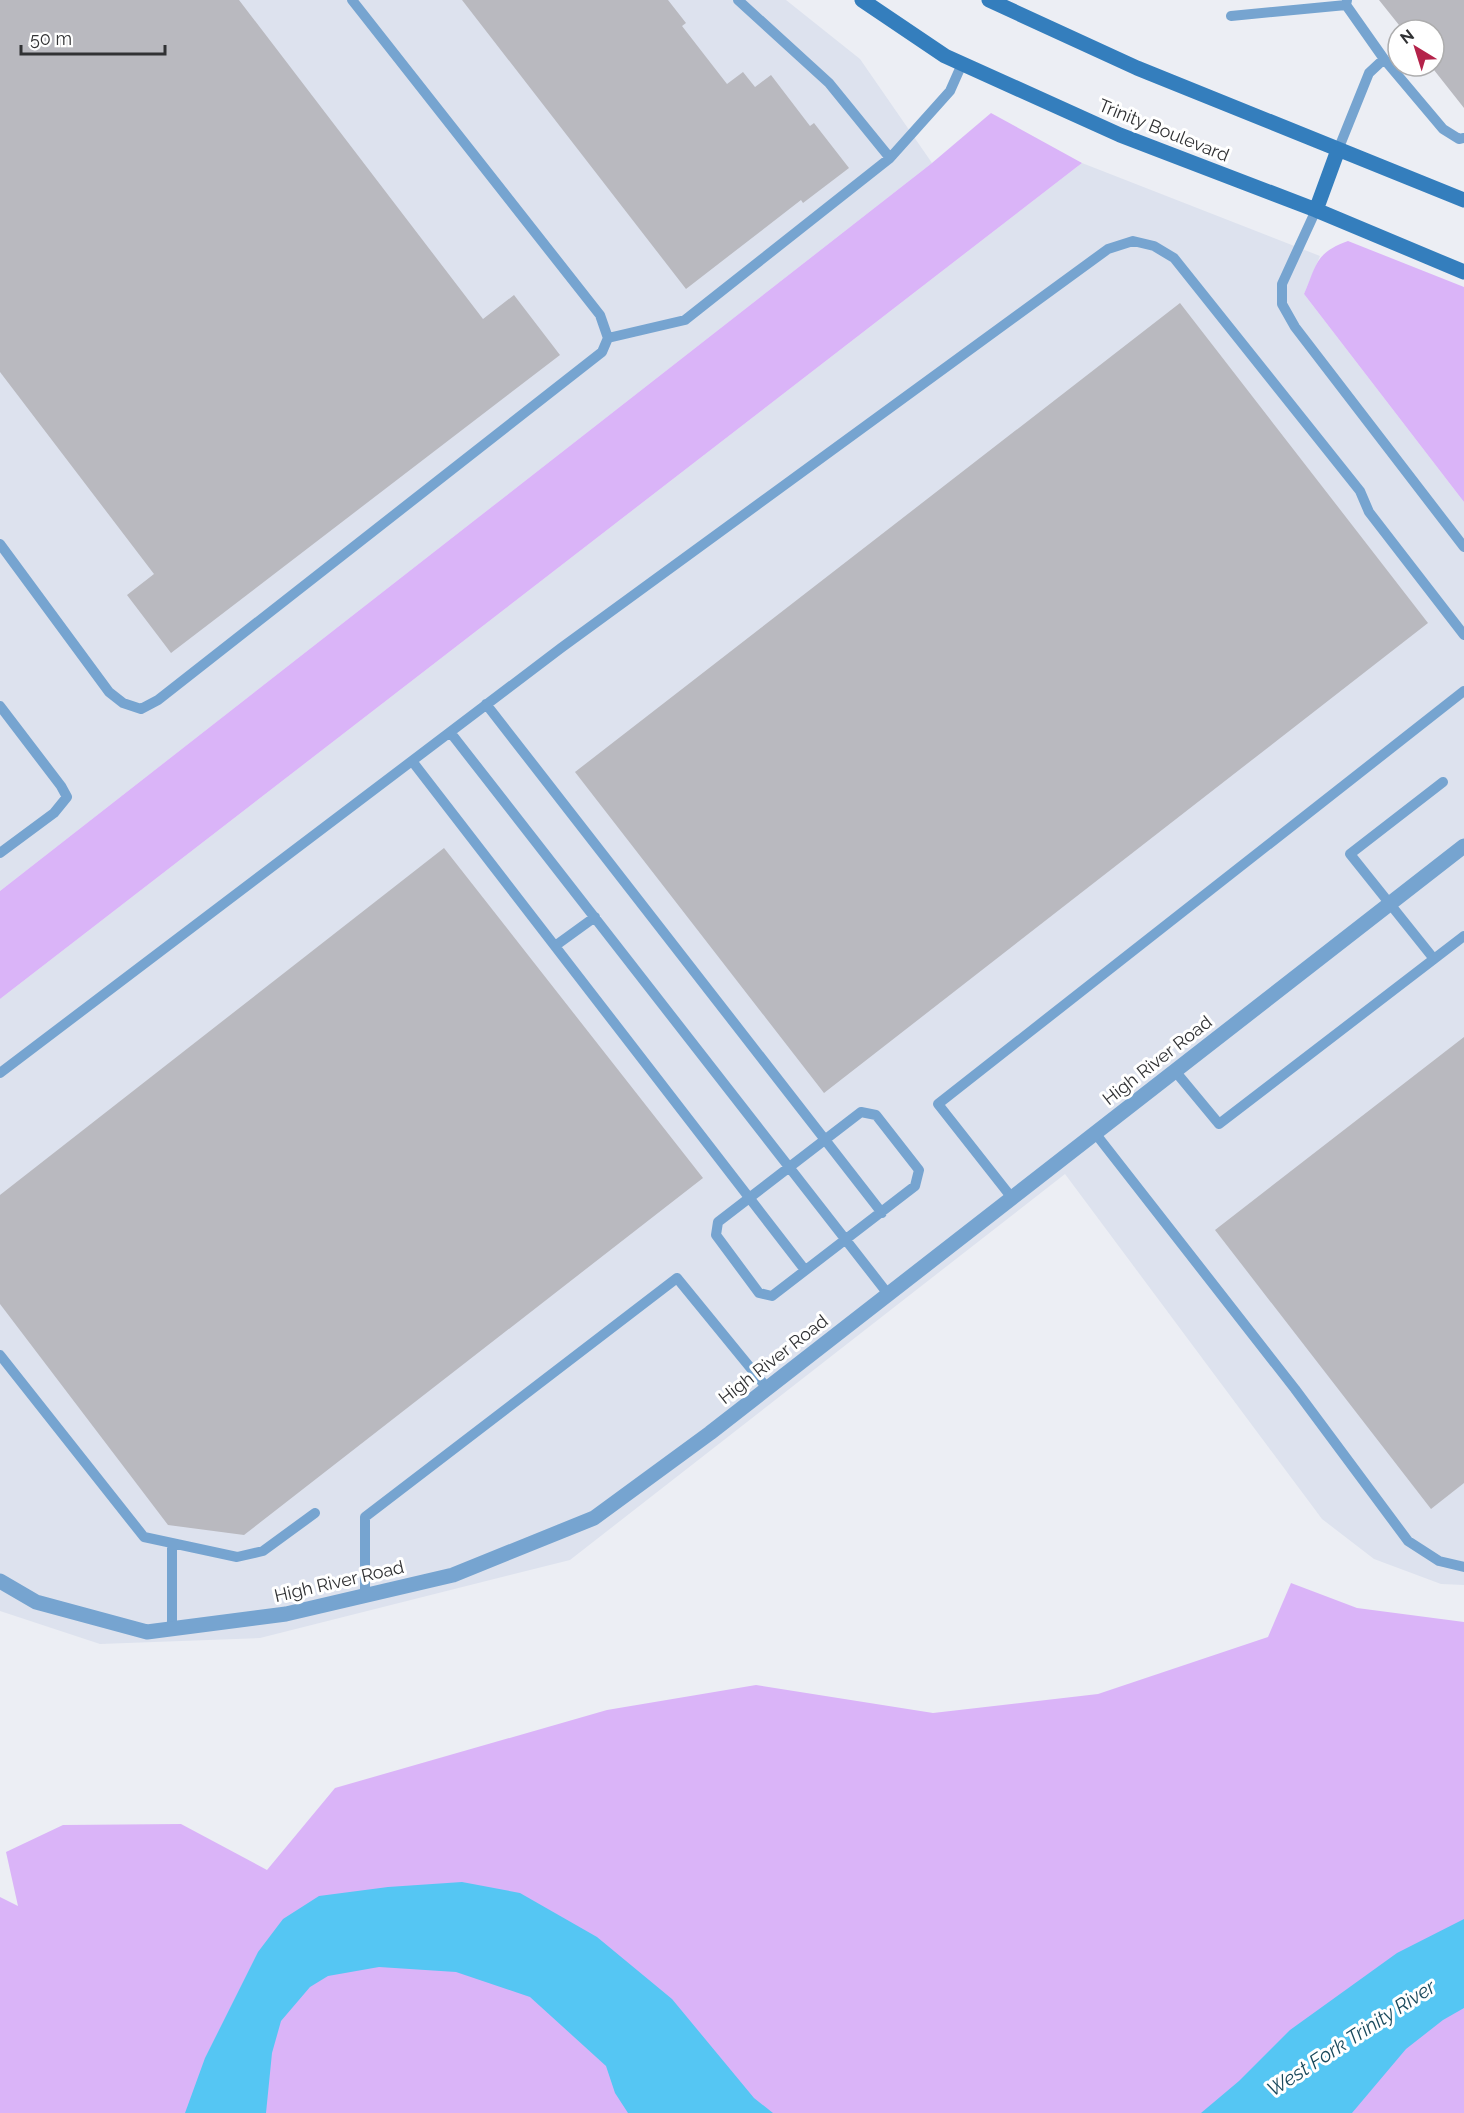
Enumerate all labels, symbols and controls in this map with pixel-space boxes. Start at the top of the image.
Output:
scale bar [21,18,165,56]
north arrow [1386,18,1446,78]
text: N [1396,25,1418,48]
text: 50 m [30,28,72,49]
street label: Trinity Boulevard [1096,94,1232,166]
street label: High River Road [1098,1011,1216,1109]
street label: High River Road [714,1310,832,1408]
street label: High River Road [272,1556,406,1606]
water label: West Fork Trinity River [1262,1974,1441,2101]

